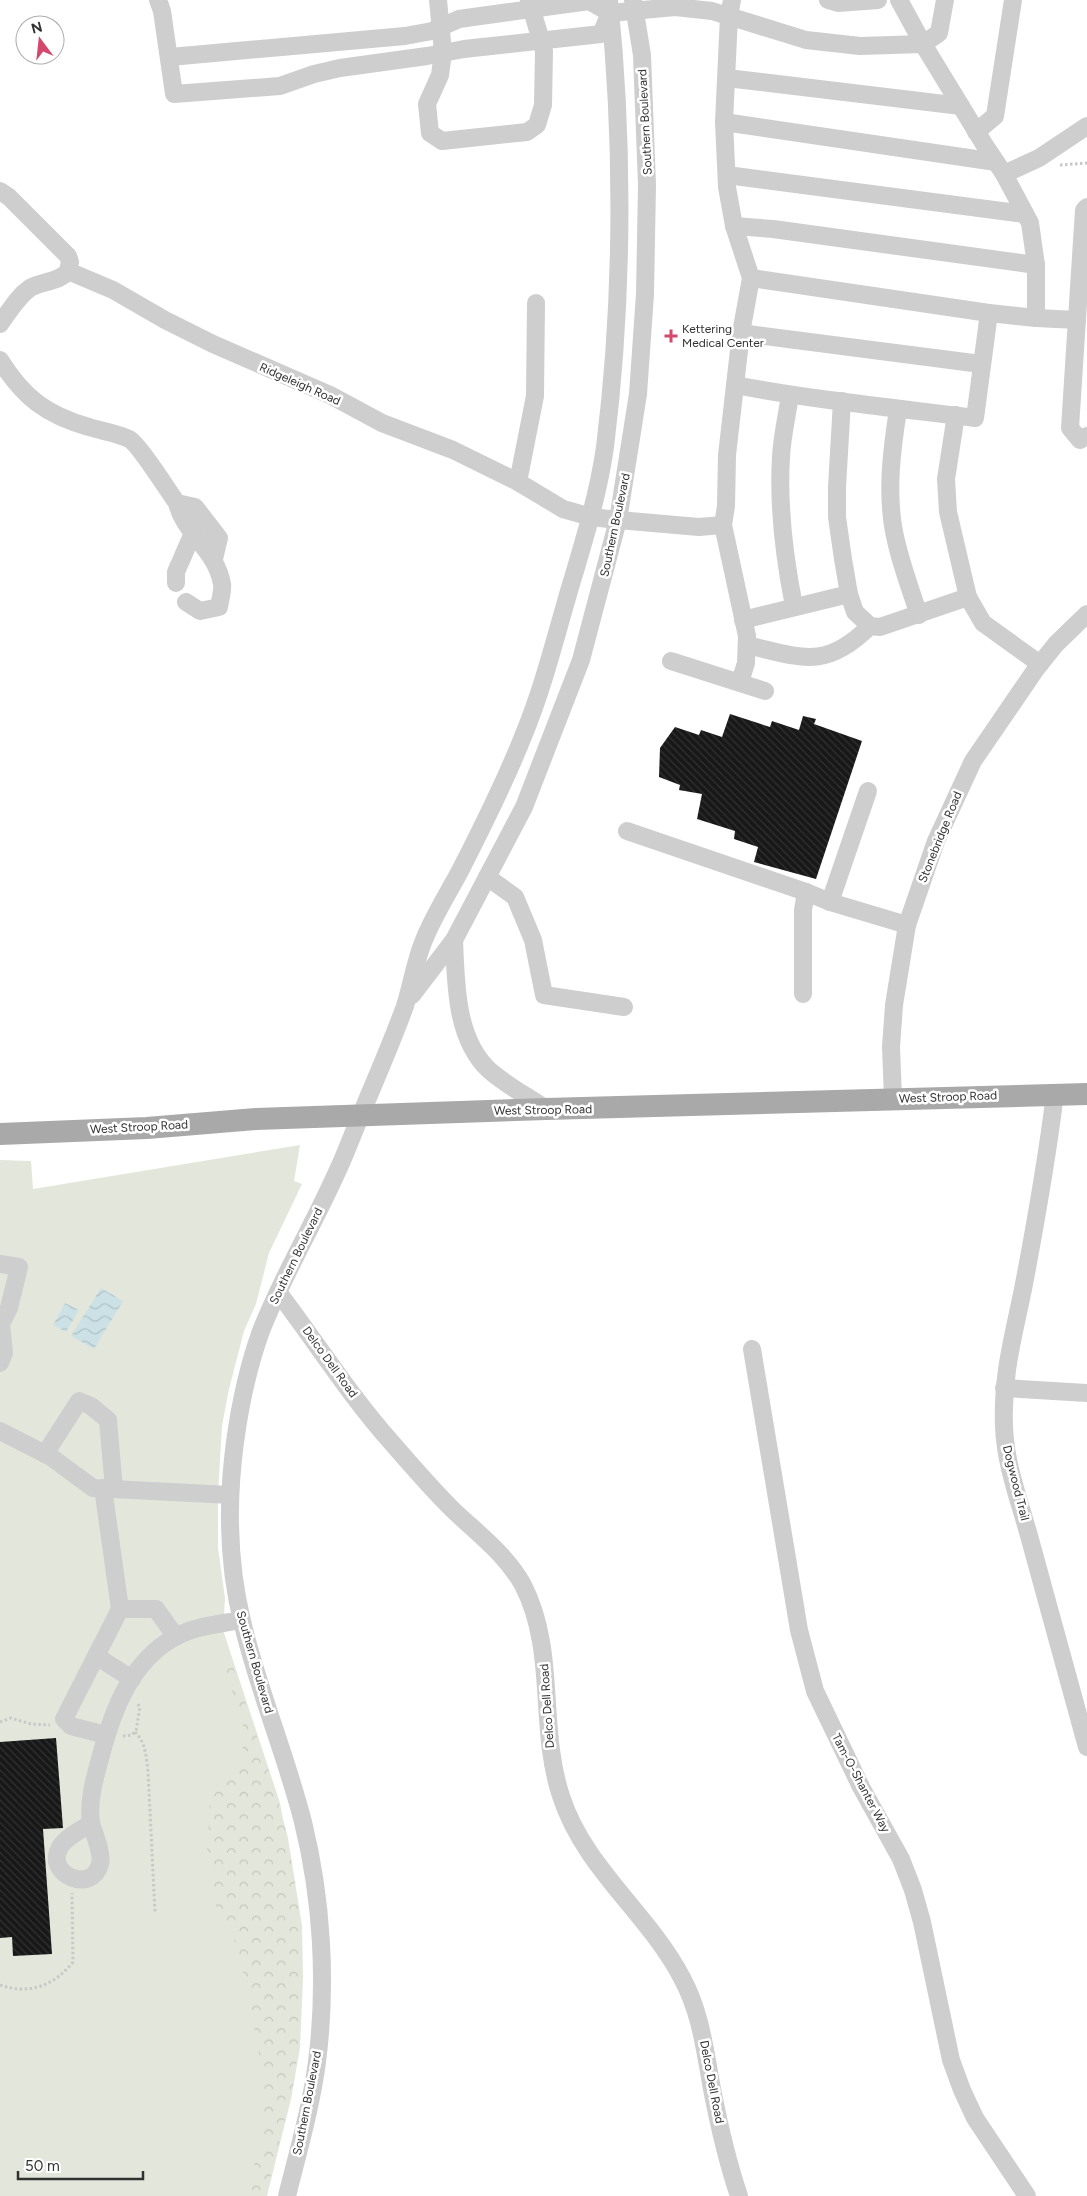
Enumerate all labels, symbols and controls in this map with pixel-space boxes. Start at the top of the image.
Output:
north arrow [15,15,65,65]
text: N [29,18,44,38]
street label: Southern Boulevard [635,69,655,175]
place label: Kettering Medical Center [682,322,764,350]
marker: Kettering Medical Center [664,329,678,343]
street label: Ridgeleigh Road [257,360,343,408]
street label: Southern Boulevard [597,472,633,578]
street label: Stonebridge Road [915,789,965,885]
street label: West Stroop Road [899,1088,997,1106]
street label: West Stroop Road [494,1102,592,1118]
street label: West Stroop Road [90,1117,188,1137]
street label: Southern Boulevard [267,1205,325,1307]
street label: Delco Dell Road [299,1324,361,1400]
street label: Dogwood Trail [1000,1444,1032,1522]
street label: Southern Boulevard [234,1609,276,1715]
street label: Delco Dell Road [537,1663,557,1749]
street label: Tam-O-Shanter Way [829,1731,893,1835]
street label: Delco Dell Road [697,2039,727,2125]
street label: Southern Boulevard [290,2050,324,2156]
scale bar [18,2148,142,2180]
text: 50 m [25,2157,60,2175]

